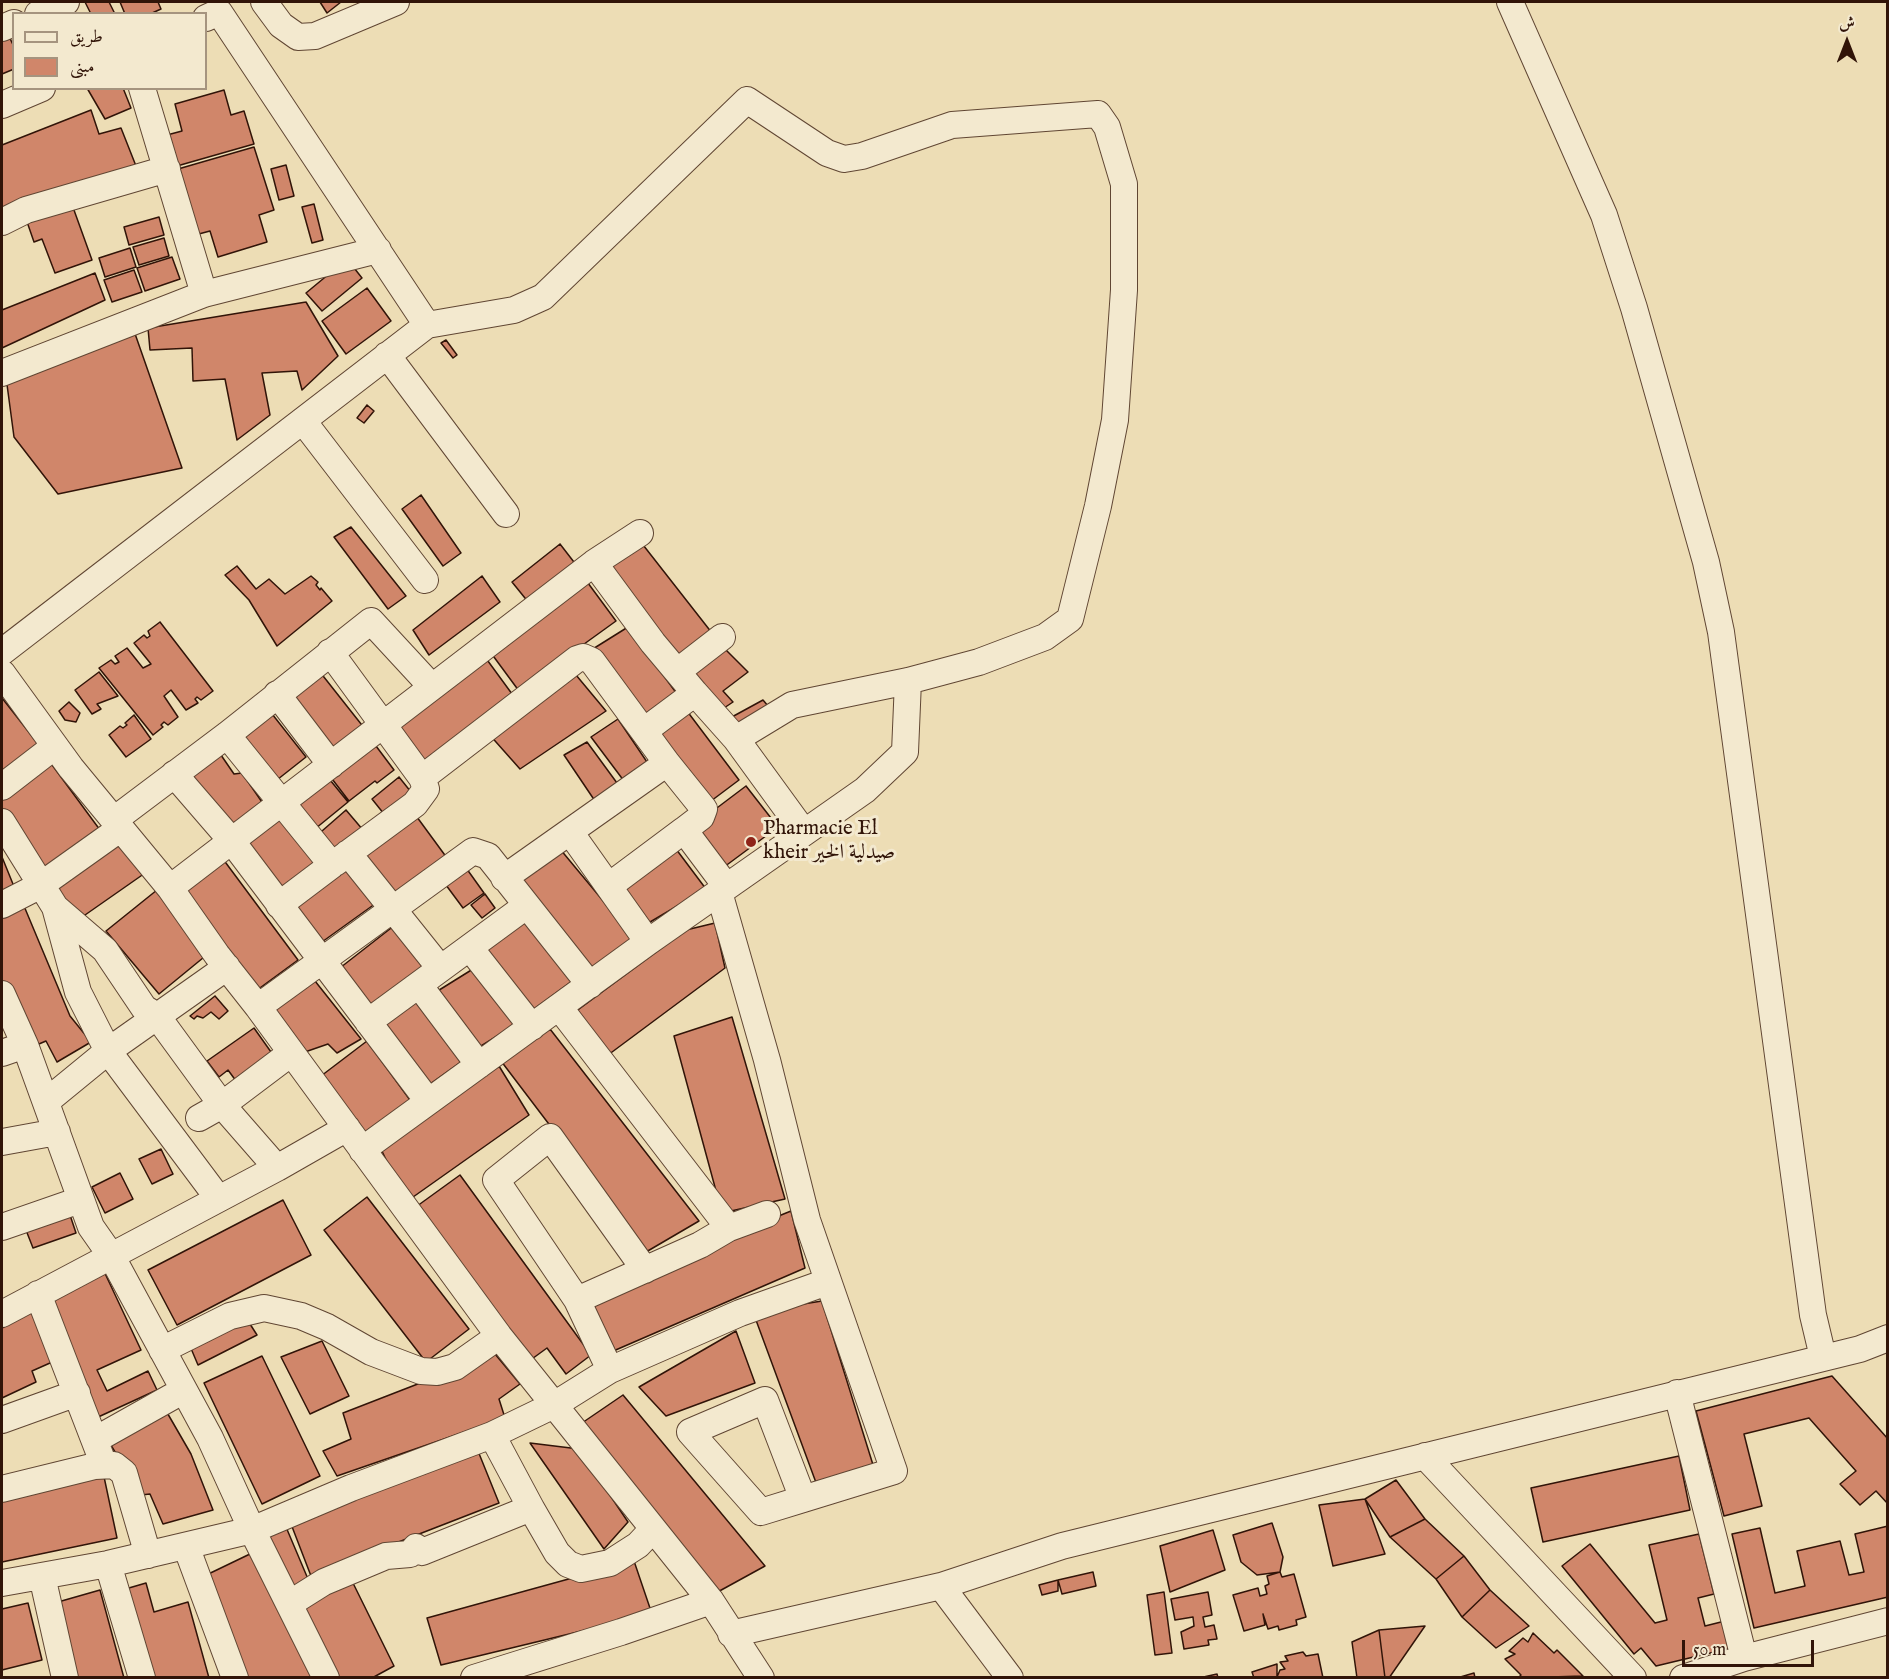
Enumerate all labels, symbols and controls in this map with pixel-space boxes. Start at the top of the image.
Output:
legend [12,12,207,90]
north arrow [1817,12,1877,72]
text: ش [1839,14,1855,34]
text: طريق [70,26,103,49]
text: مبنى [70,56,95,79]
place label: Pharmacie El kheir صيدلية الخير [763,817,895,867]
marker: Pharmacie El kheir صيدلية الخير [744,835,758,849]
scale bar [1685,1628,1817,1666]
text: 50 m [1693,1639,1726,1662]

